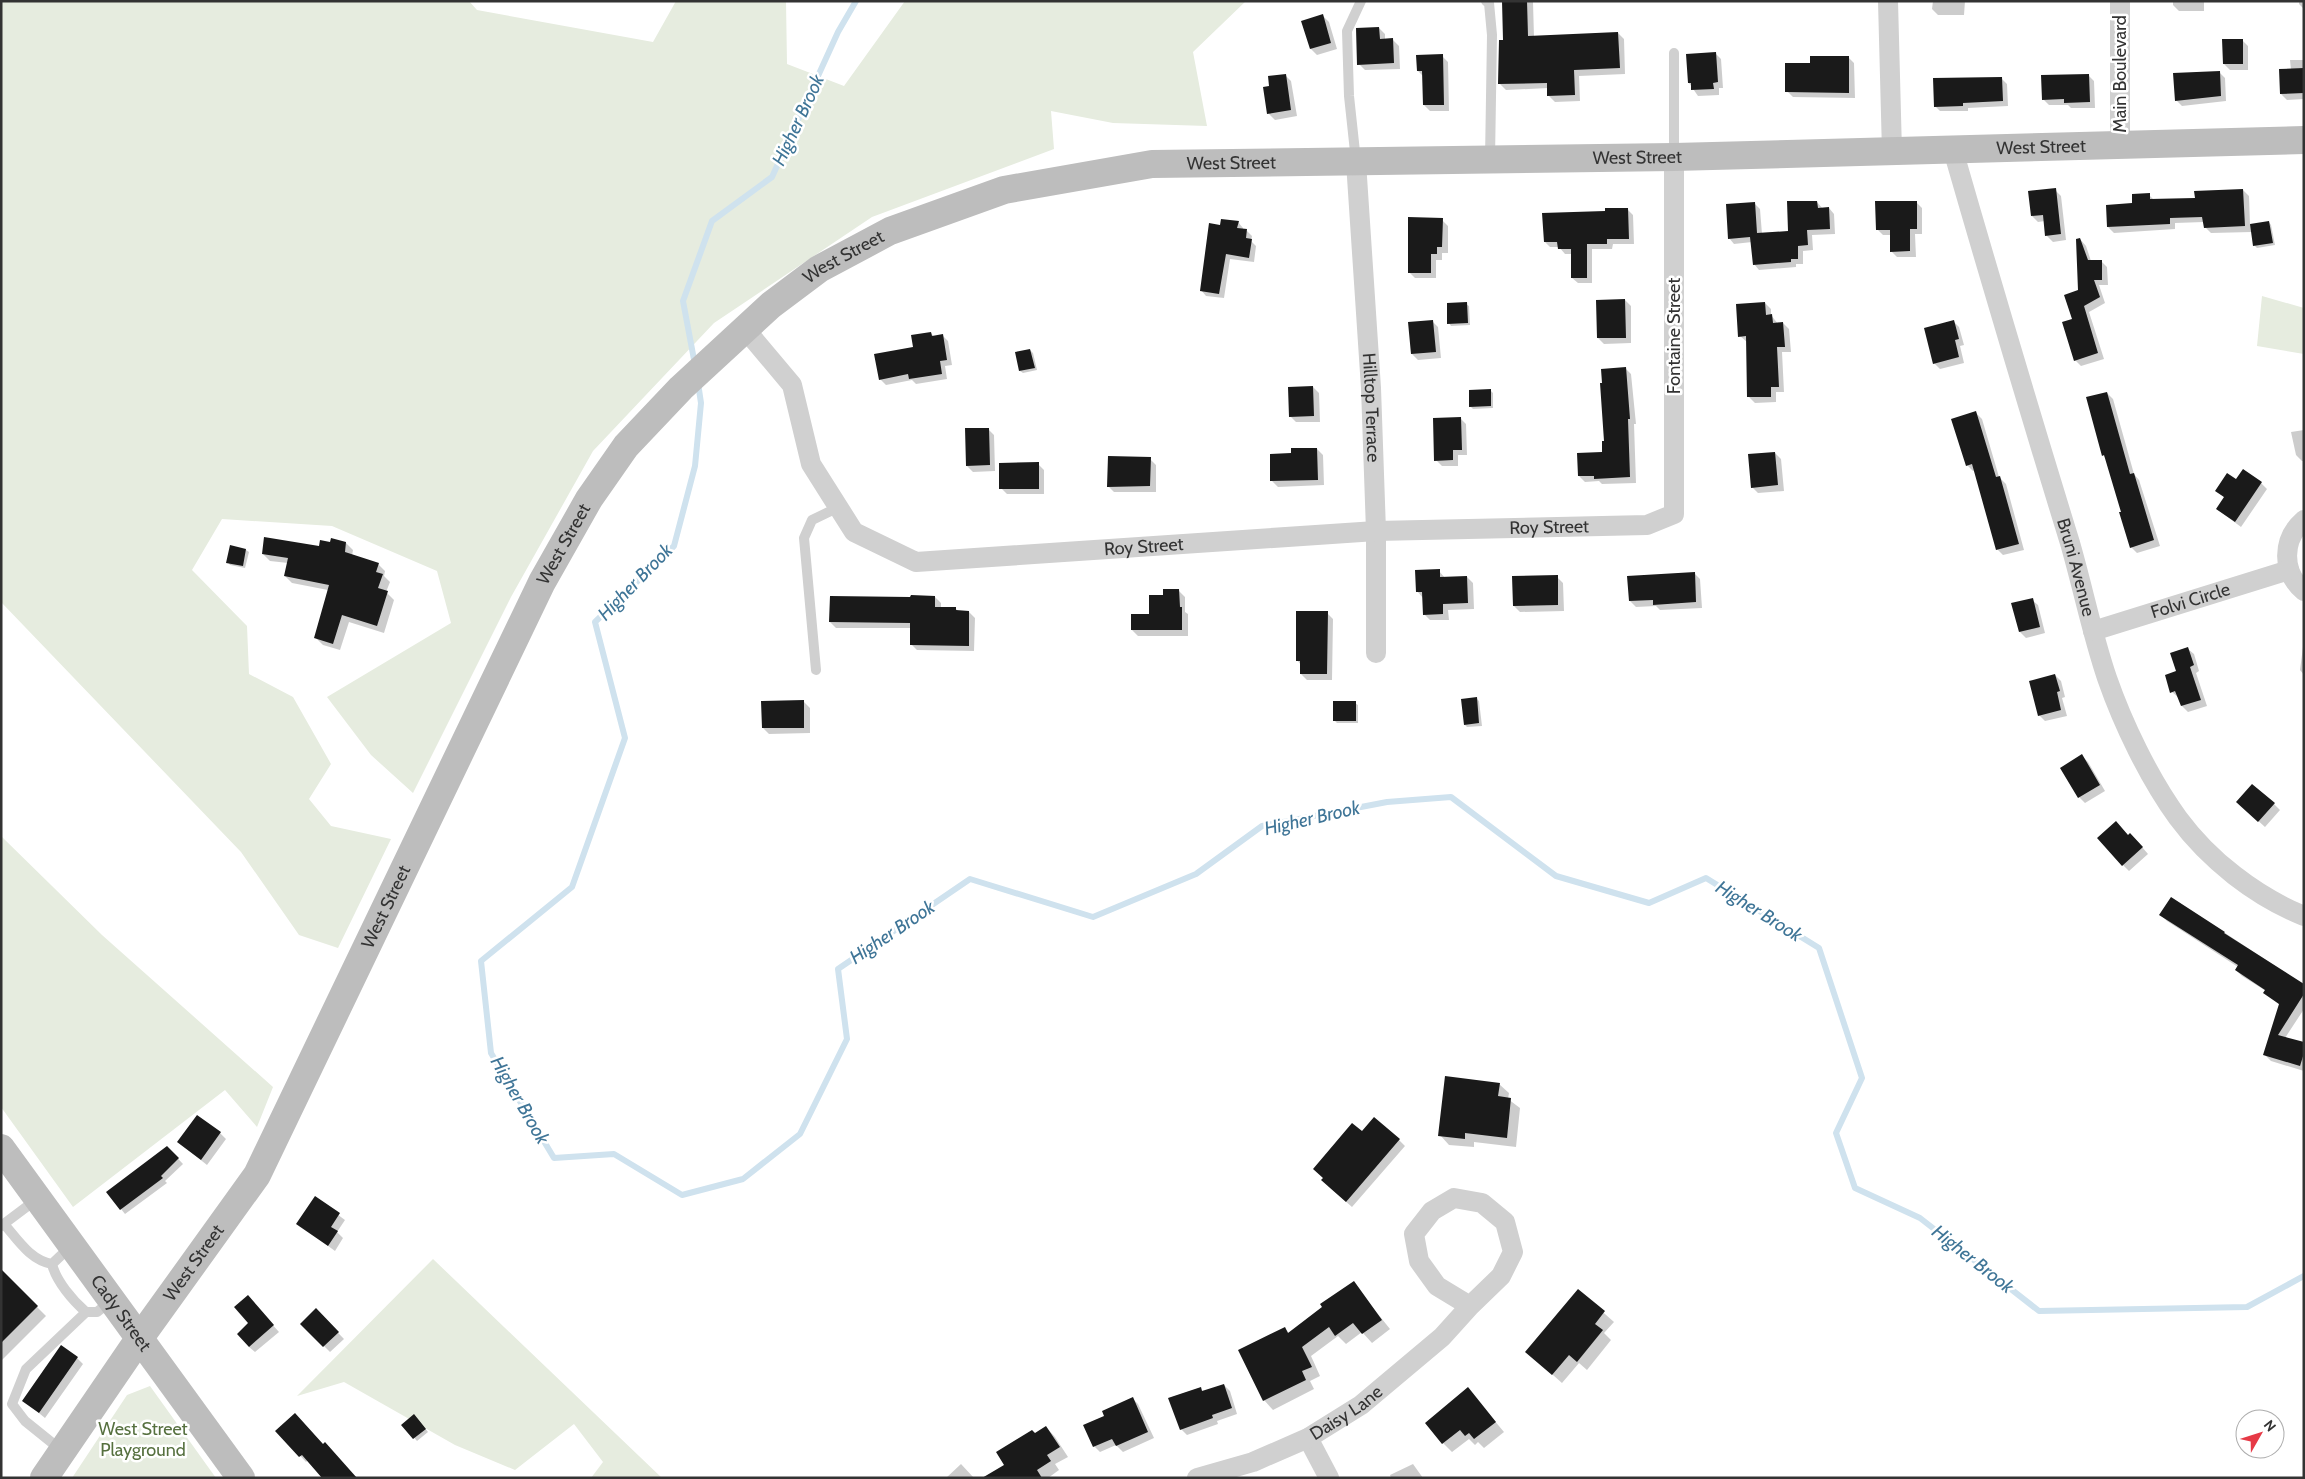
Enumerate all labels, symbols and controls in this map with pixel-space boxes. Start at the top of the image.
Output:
street label: Main Boulevard [2109,15,2131,133]
water label: Higher Brook [767,70,829,169]
street label: West Street [1996,135,2086,159]
street label: West Street [1592,146,1682,169]
street label: West Street [1186,151,1276,175]
street label: West Street [798,225,888,288]
street label: Fontaine Street [1663,278,1685,394]
street label: Hilltop Terrace [1358,352,1385,463]
street label: West Street [532,500,595,588]
street label: Roy Street [1509,515,1589,539]
street label: Bruni Avenue [2052,515,2100,619]
street label: Roy Street [1103,533,1184,560]
water label: Higher Brook [593,538,678,625]
street label: Folvi Circle [2148,578,2233,623]
water label: Higher Brook [1262,796,1363,840]
street label: West Street [357,862,415,952]
water label: Higher Brook [1711,875,1807,947]
water label: Higher Brook [845,895,940,969]
water label: Higher Brook [486,1052,555,1149]
street label: West Street [159,1220,229,1306]
water label: Higher Brook [1927,1220,2019,1299]
street label: Cady Street [86,1270,156,1356]
street label: Daisy Lane [1306,1381,1387,1445]
north arrow [2235,1409,2285,1459]
text: N [2260,1416,2280,1435]
park label: West Street Playground [98,1418,188,1461]

